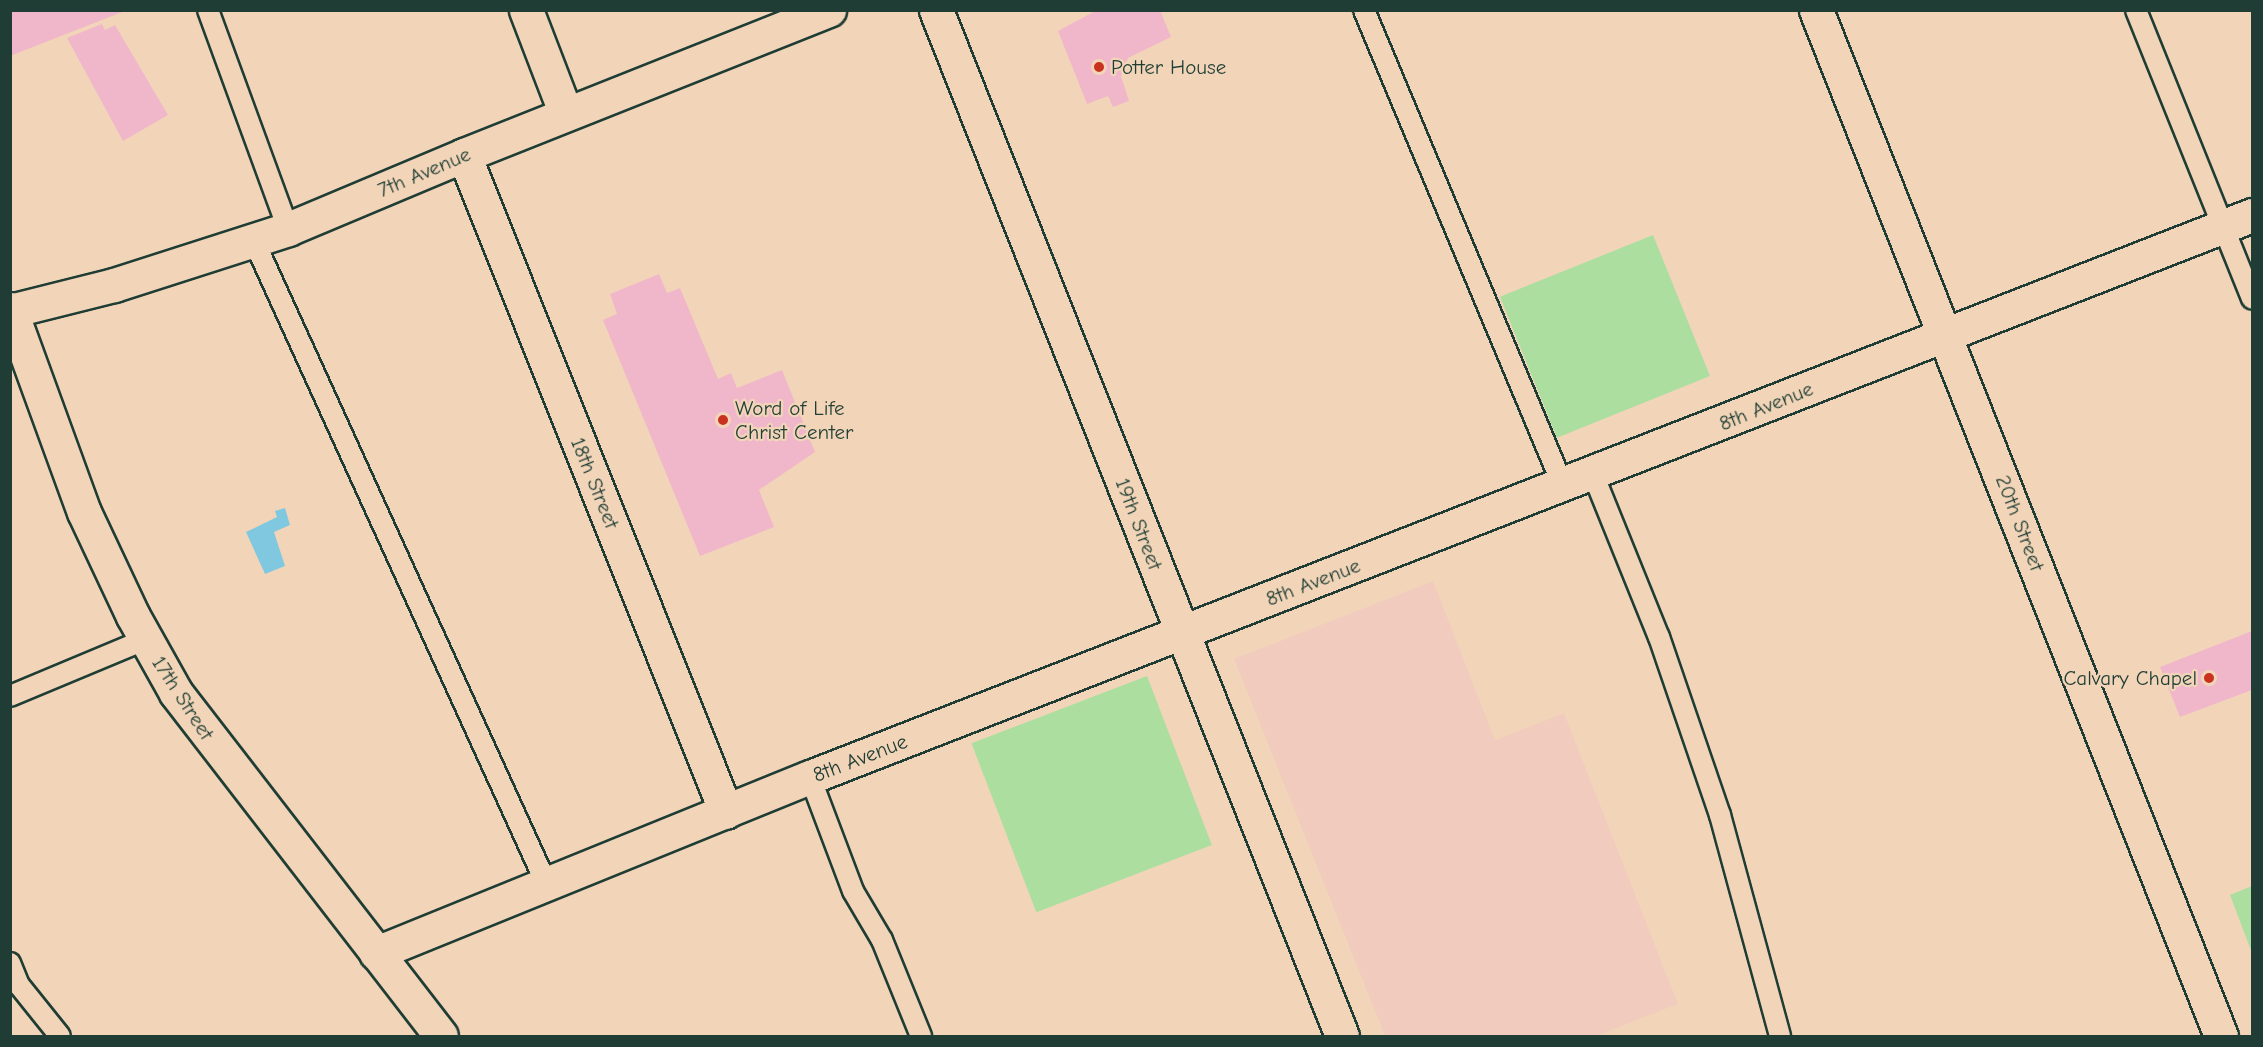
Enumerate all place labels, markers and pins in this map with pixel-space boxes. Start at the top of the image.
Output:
place label: Potter House [1111,54,1226,80]
marker: Potter House [1092,60,1106,74]
place label: Word of Life Christ Center [735,395,853,445]
marker: Word of Life Christ Center [716,413,730,427]
place label: Calvary Chapel [2063,665,2197,691]
marker: Calvary Chapel [2202,671,2216,685]

